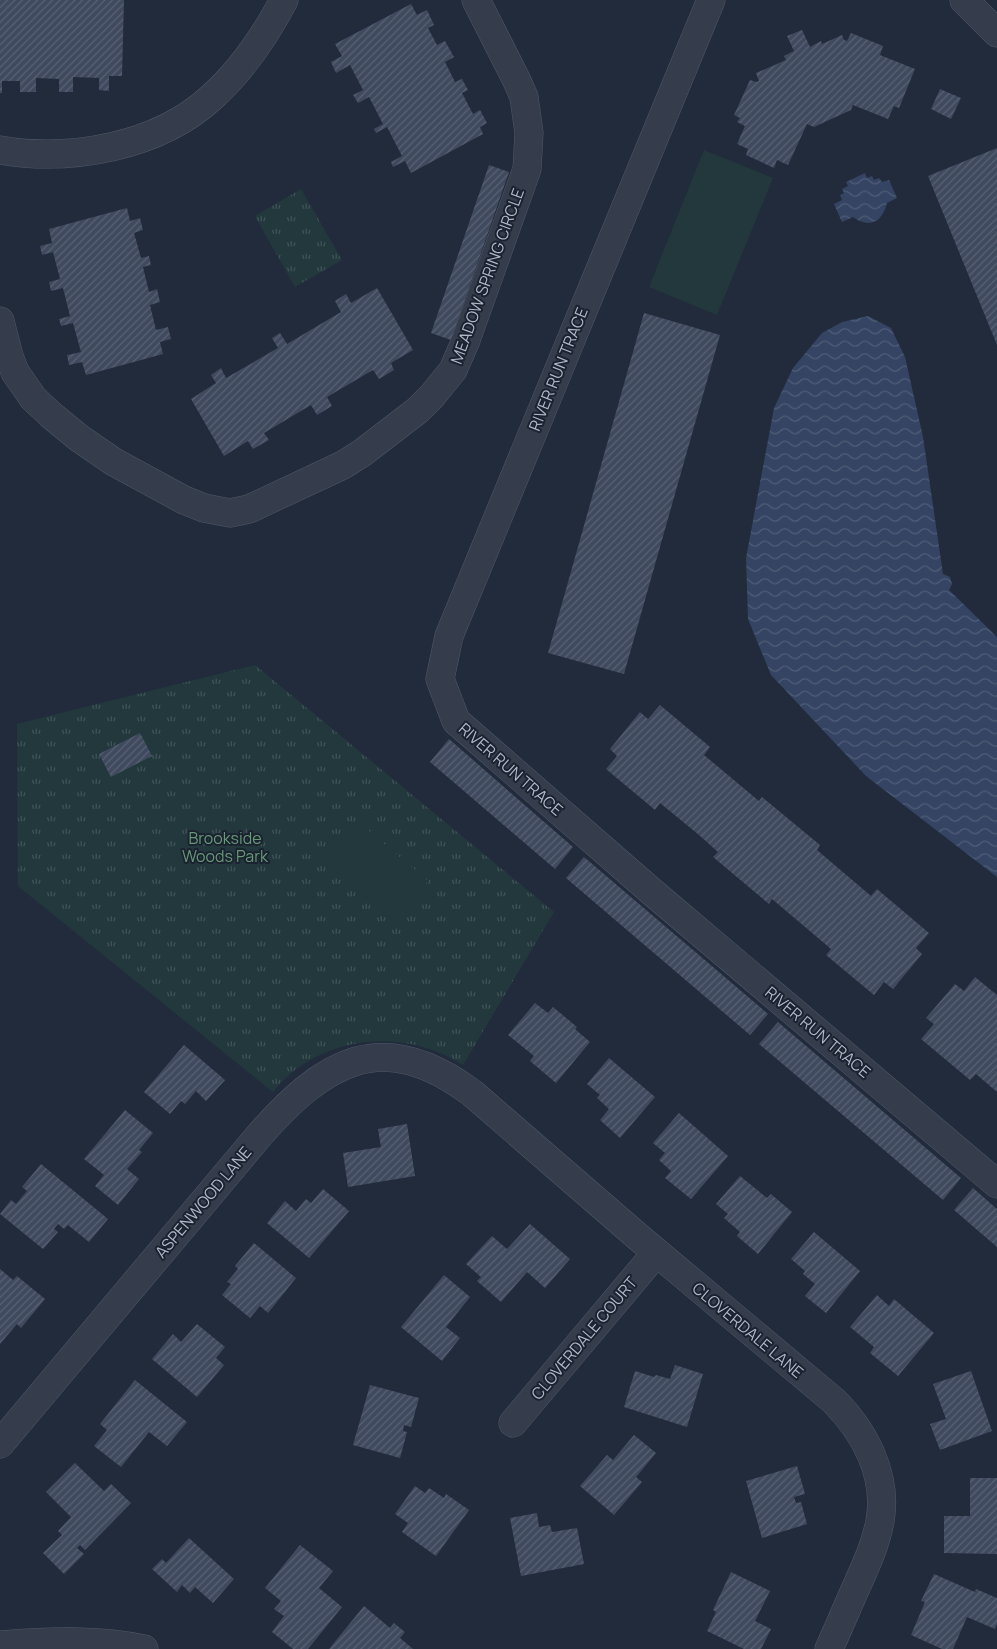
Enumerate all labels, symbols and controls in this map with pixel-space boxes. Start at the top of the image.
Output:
street label: MEADOW SPRING CIRCLE [445,185,529,367]
street label: RIVER RUN TRACE [523,304,593,434]
street label: RIVER RUN TRACE [454,718,568,820]
park label: Brookside Woods Park [182,827,269,867]
street label: RIVER RUN TRACE [761,981,875,1083]
street label: ASPENWOOD LANE [150,1141,256,1263]
street label: CLOVERDALE COURT [526,1272,642,1404]
street label: CLOVERDALE LANE [688,1277,808,1383]

